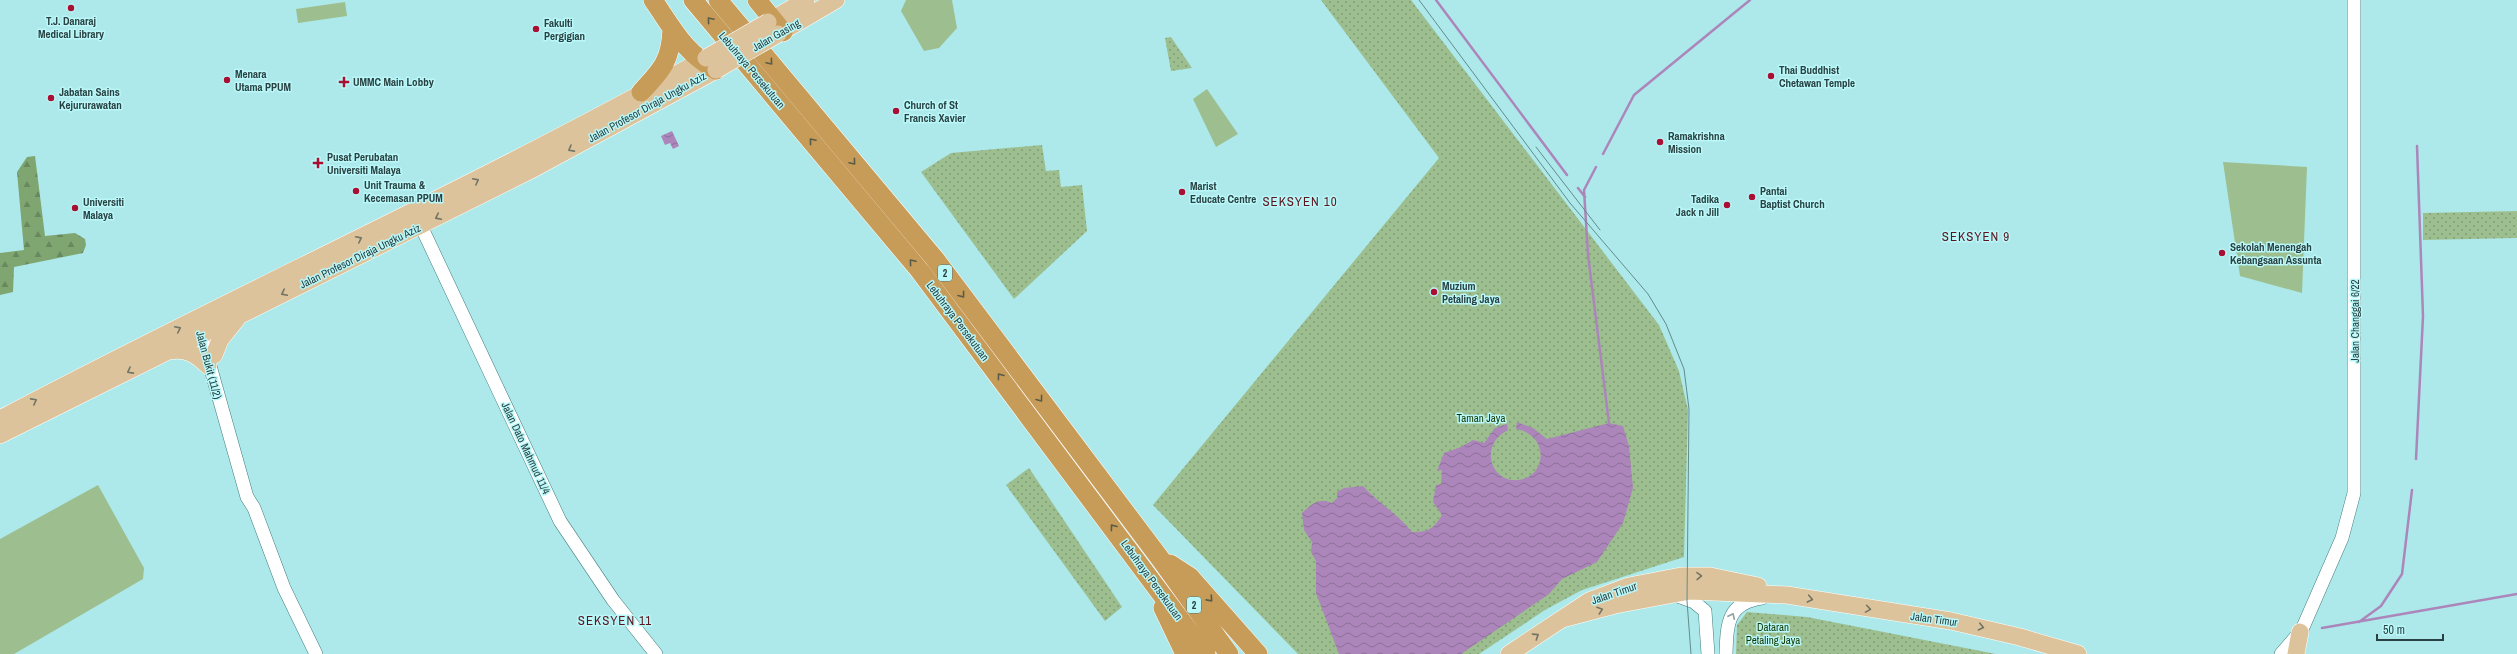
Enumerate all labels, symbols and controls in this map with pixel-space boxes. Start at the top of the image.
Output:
marker: T.J. Danaraj Medical Library [66,3,76,13]
place label: T.J. Danaraj Medical Library [38,14,104,41]
place label: Fakulti Pergigian [544,16,585,43]
street label: Jalan Gasing [749,16,803,54]
one-way arrow [707,17,714,24]
marker: Fakulti Pergigian [531,24,541,34]
street label: Lebuhraya Persekutuan [716,29,788,111]
one-way arrow [765,57,772,65]
place label: Thai Buddhist Chetawan Temple [1779,63,1855,90]
place label: Menara Utama PPUM [235,67,291,94]
street label: Jalan Profesor Diraja Ungku Aziz [586,68,709,145]
marker: Thai Buddhist Chetawan Temple [1766,71,1776,81]
marker: Menara Utama PPUM [222,75,232,85]
place label: UMMC Main Lobby [353,75,434,89]
marker: UMMC Main Lobby [338,76,350,88]
place label: Jabatan Sains Kejururawatan [59,85,122,112]
marker: Jabatan Sains Kejururawatan [46,93,56,103]
place label: Church of St Francis Xavier [904,98,966,125]
marker: Church of St Francis Xavier [891,106,901,116]
place label: Ramakrishna Mission [1668,129,1725,156]
marker: Ramakrishna Mission [1655,137,1665,147]
one-way arrow [809,138,816,145]
one-way arrow [568,144,575,151]
place label: Pusat Perubatan Universiti Malaya [327,150,401,177]
marker: Pusat Perubatan Universiti Malaya [312,157,324,169]
one-way arrow [849,157,856,164]
place label: Unit Trauma & Kecemasan PPUM [364,178,443,205]
one-way arrow [471,178,479,186]
place label: Marist Educate Centre [1190,179,1256,206]
place label: Pantai Baptist Church [1760,184,1825,211]
marker: Unit Trauma & Kecemasan PPUM [351,186,361,196]
marker: Marist Educate Centre [1177,187,1187,197]
place label: Tadika Jack n Jill [1676,192,1719,219]
marker: Pantai Baptist Church [1747,192,1757,202]
district label: SEKSYEN 10 [1262,193,1338,210]
place label: Universiti Malaya [83,195,124,222]
marker: Tadika Jack n Jill [1722,200,1732,210]
marker: Universiti Malaya [70,203,80,213]
one-way arrow [435,213,442,220]
street label: Jalan Profesor Diraja Ungku Aziz [297,220,423,291]
district label: SEKSYEN 9 [1942,228,2010,245]
one-way arrow [355,236,363,244]
place label: Sekolah Menengah Kebangsaan Assunta [2230,240,2321,267]
marker: Sekolah Menengah Kebangsaan Assunta [2217,248,2227,258]
one-way arrow [910,260,917,267]
road number: 2 [938,265,952,281]
street label: Lebuhraya Persekutuan [924,279,992,363]
place label: Muzium Petaling Jaya [1442,279,1500,306]
street label: Jalan Changgai 6/22 [2348,279,2362,363]
marker: Muzium Petaling Jaya [1429,287,1439,297]
one-way arrow [281,288,288,296]
one-way arrow [957,291,964,298]
one-way arrow [174,326,182,333]
street label: Jalan Bukit (11/2) [193,329,225,401]
one-way arrow [126,366,134,373]
one-way arrow [998,374,1005,381]
one-way arrow [1036,394,1043,401]
one-way arrow [30,398,38,406]
street label: Jalan Dato Mahmud 11/4 [498,400,554,496]
park label: Taman Jaya [1457,411,1505,425]
one-way arrow [1110,524,1118,531]
street label: Lebuhraya Persekutuan [1118,537,1186,623]
one-way arrow [1696,572,1702,580]
street label: Jalan Timur [1589,579,1639,607]
one-way arrow [1205,595,1212,602]
one-way arrow [1807,595,1814,603]
road number: 2 [1187,597,1201,613]
one-way arrow [1865,605,1871,613]
one-way arrow [1597,606,1604,615]
street label: Jalan Timur [1910,609,1958,629]
district label: SEKSYEN 11 [578,612,652,629]
one-way arrow [1727,613,1735,620]
scale bar [2377,616,2443,642]
park label: Dataran Petaling Jaya [1746,620,1800,647]
text: 50 m [2383,622,2405,638]
one-way arrow [1978,623,1984,631]
one-way arrow [1531,634,1538,641]

